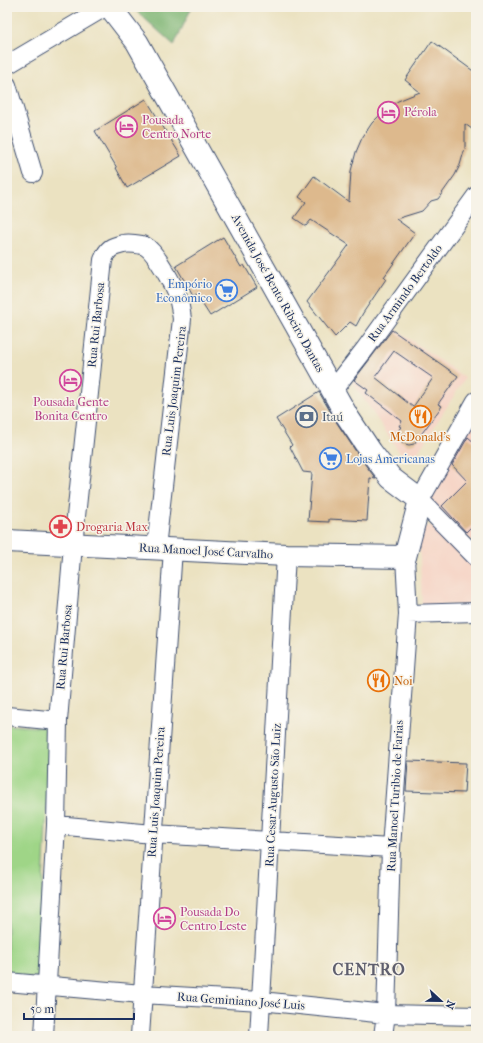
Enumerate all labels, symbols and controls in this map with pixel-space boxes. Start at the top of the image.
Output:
hotel icon: Pérola [376,99,402,125]
place label: Pérola [404,105,437,119]
place label: Pousada Centro Norte [142,113,211,141]
hotel icon: Pousada Centro Norte [114,114,140,140]
street label: Avenida José Bento Ribeiro Dantas [228,211,328,375]
street label: Rua Armindo Bertoldo [365,242,445,344]
place label: Empório Econômico [156,277,212,305]
supermarket icon: Empório Econômico [214,278,240,304]
street label: Rua Rui Barbosa [85,281,107,368]
street label: Rua Luis Joaquim Pereira [159,325,189,457]
hotel icon: Pousada Gente Bonita Centro [58,368,84,394]
place label: Pousada Gente Bonita Centro [33,395,109,423]
restaurant icon: McDonald's [407,403,433,429]
bank icon: Itaú [294,404,320,430]
place label: Itaú [322,410,343,424]
place label: McDonald's [390,430,451,444]
supermarket icon: Lojas Americanas [318,446,344,472]
place label: Lojas Americanas [346,452,436,466]
pharmacy icon: Drogaria Max [48,514,74,540]
place label: Drogaria Max [76,520,149,534]
street label: Rua Manoel José Carvalho [139,540,273,562]
street label: Rua Rui Barbosa [53,603,75,690]
restaurant icon: Noi [366,668,392,694]
place label: Noi [394,674,413,688]
street label: Rua Manoel Turibio de Farias [384,719,406,872]
street label: Rua Cesar Augusto São Luiz [262,722,284,867]
street label: Rua Luis Joaquim Pereira [144,726,168,858]
place label: Pousada Do Centro Leste [180,905,247,933]
hotel icon: Pousada Do Centro Leste [151,906,177,932]
district label: CENTRO [332,960,406,979]
north arrow [421,981,461,1021]
street label: Rua Geminiano José Luis [177,990,306,1012]
scale bar [24,995,134,1021]
text: N [442,998,457,1011]
text: 50 m [30,1002,54,1016]

